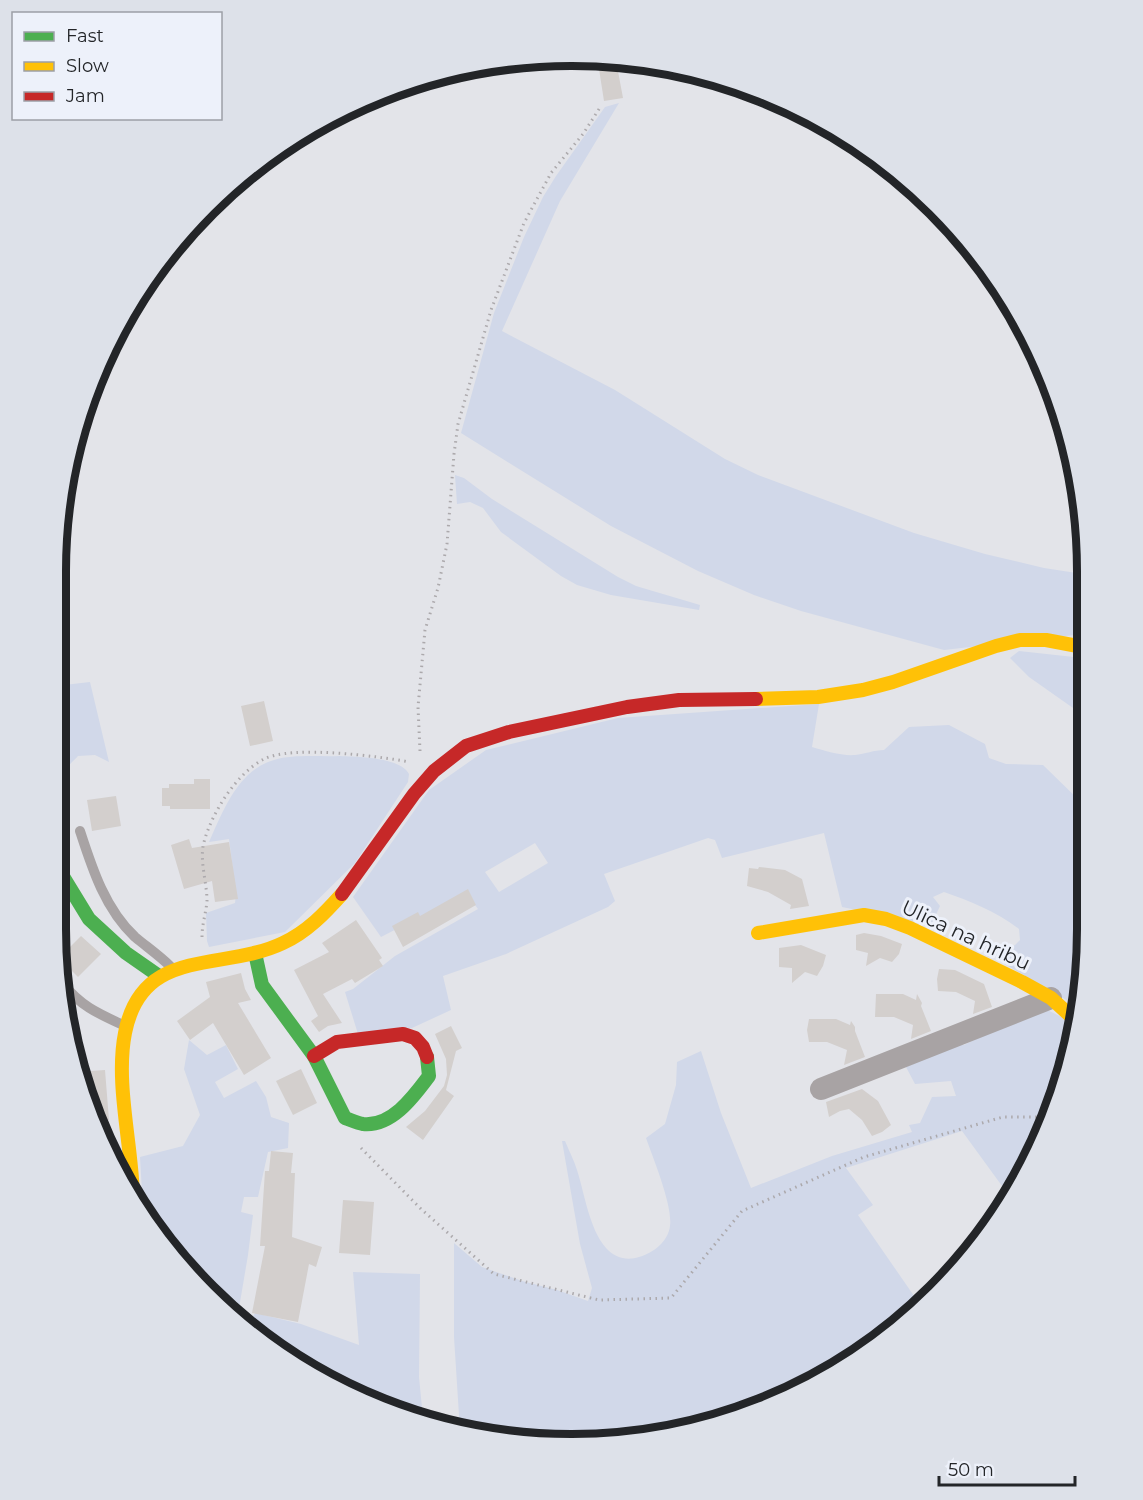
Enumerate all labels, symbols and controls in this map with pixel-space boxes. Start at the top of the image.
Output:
legend [12,12,222,120]
text: Fast [66,25,104,47]
text: Slow [66,55,109,77]
text: Jam [65,85,105,107]
street label: Ulica na hribu [898,895,1034,975]
scale bar [939,1449,1076,1487]
text: 50 m [948,1459,994,1481]

